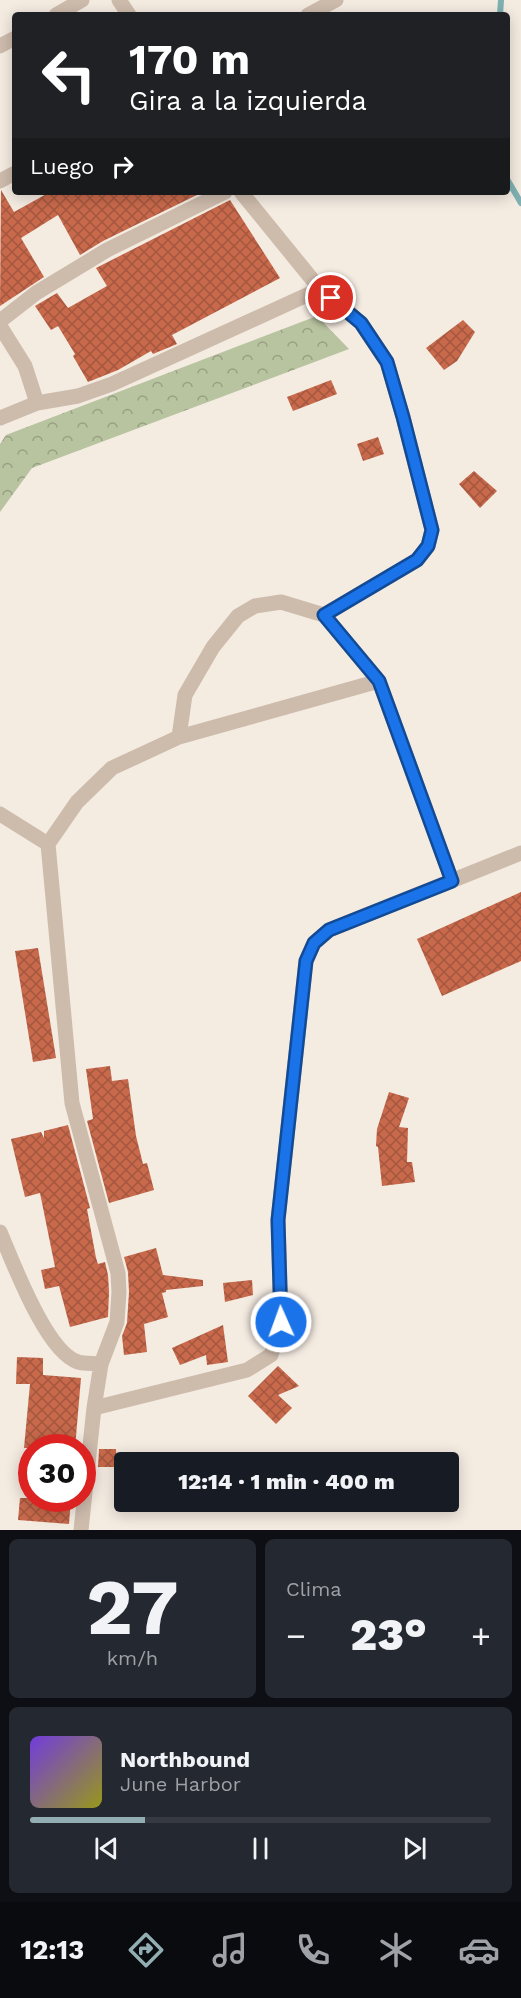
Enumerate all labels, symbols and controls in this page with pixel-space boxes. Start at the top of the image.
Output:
text: 170 m [129,35,250,84]
icon: left [30,36,108,114]
text: Gira a la izquierda [129,85,367,117]
icon: right [106,150,139,183]
text: Luego [30,154,94,179]
pin [305,272,356,323]
icon: arrive [314,281,347,314]
position arrow [249,1290,313,1354]
speed limit sign: 30 [18,1434,96,1512]
text: 12:14 · 1 min · 400 m [178,1469,395,1494]
text: 27 [86,1561,179,1653]
text: Clima [286,1577,342,1601]
text: 23° [350,1608,427,1661]
text: − [286,1616,306,1655]
text: + [471,1616,491,1655]
text: km/h [107,1646,158,1670]
text: Northbound [120,1747,250,1772]
text: June Harbor [120,1772,241,1796]
icon: previous [90,1832,123,1865]
icon: pause [244,1832,277,1865]
icon: next [398,1832,431,1865]
icon: directions [125,1929,167,1971]
icon: music [209,1929,251,1971]
icon: phone [292,1929,334,1971]
icon: climate [375,1929,417,1971]
icon: car [458,1929,500,1971]
text: 12:13 [21,1934,84,1966]

